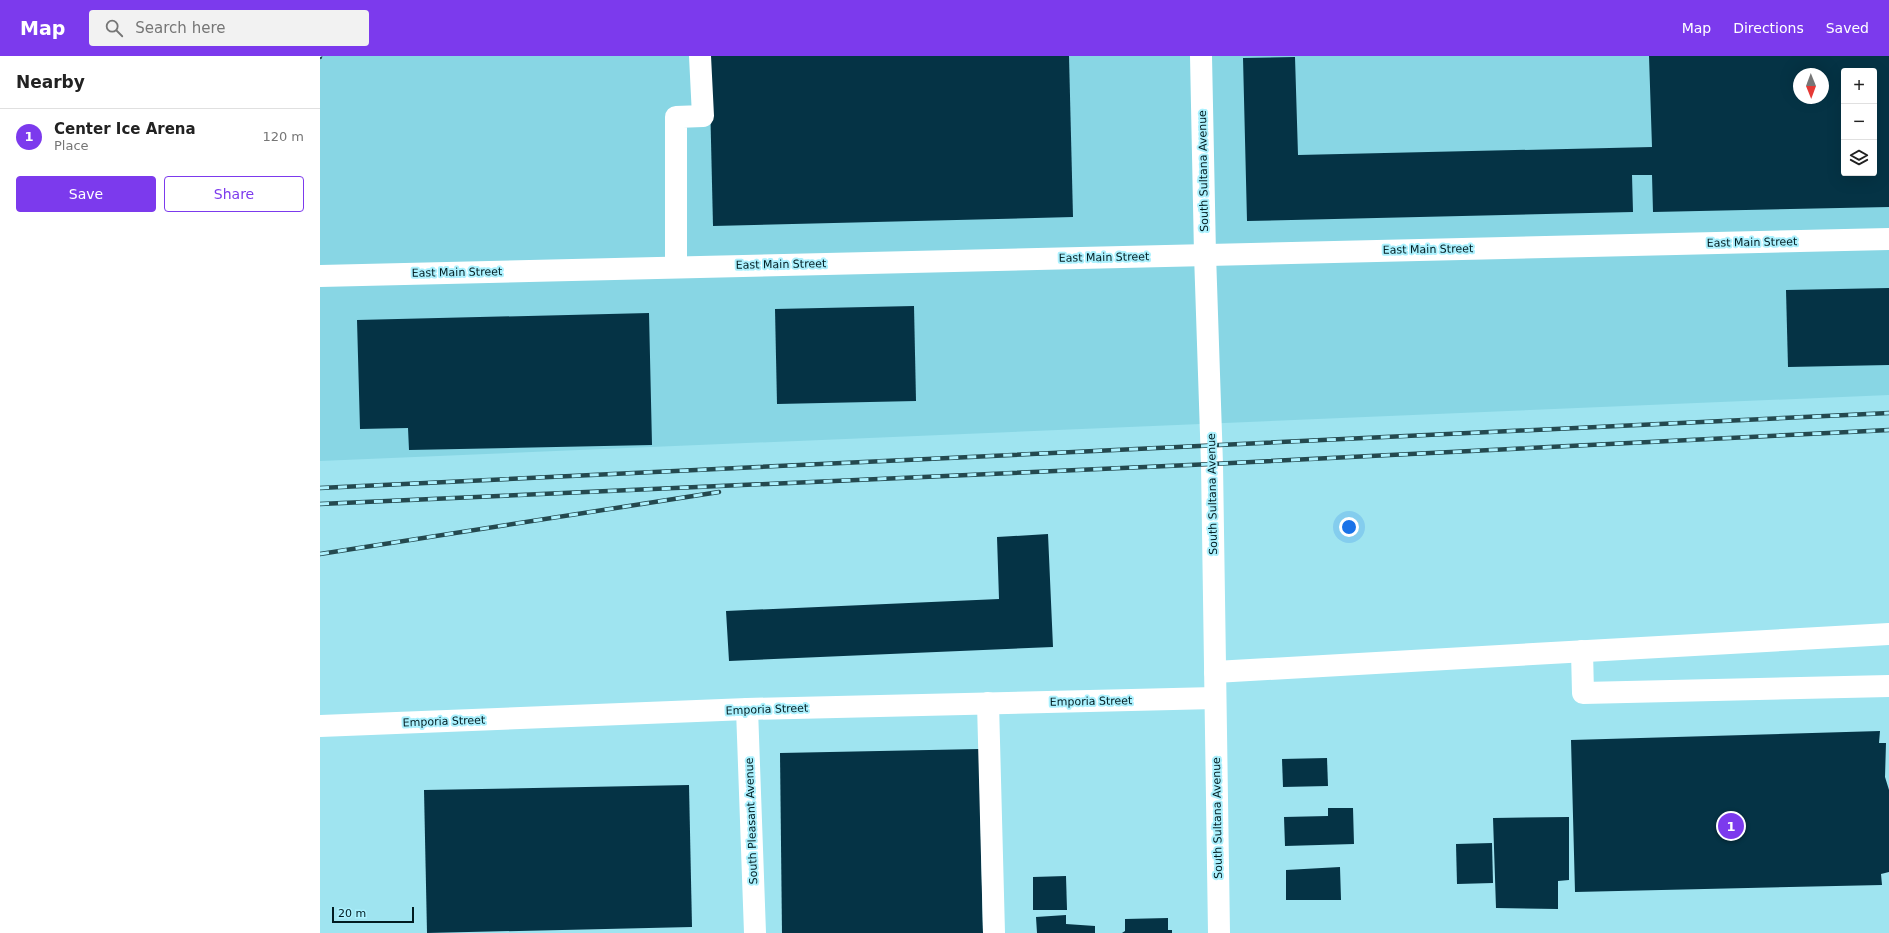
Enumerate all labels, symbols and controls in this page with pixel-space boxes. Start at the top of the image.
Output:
search box [89,10,369,46]
text: Map [20,17,65,39]
icon: search [103,17,125,39]
text: Search here [135,19,225,37]
text: Map [1682,20,1711,36]
text: Directions [1733,20,1804,36]
text: Saved [1826,20,1869,36]
north arrow [1793,68,1829,104]
map controls [1841,68,1877,176]
button: + [1841,68,1877,104]
text: Nearby [16,72,85,92]
button: − [1841,104,1877,140]
street label: South Sultana Avenue [1196,110,1211,232]
text: Center Ice Arena [54,120,196,138]
text: 1 [24,129,34,144]
text: 120 m [262,129,304,144]
text: Place [54,138,89,153]
button: layers [1841,140,1877,176]
button: Save [16,176,156,212]
button: Share [164,176,304,212]
street label: East Main Street [1707,235,1798,250]
street label: East Main Street [1383,242,1474,257]
street label: East Main Street [1059,250,1150,265]
street label: East Main Street [736,257,827,272]
street label: East Main Street [412,265,503,280]
street label: South Sultana Avenue [1205,433,1220,555]
your location [1339,517,1359,537]
street label: Emporia Street [1050,694,1133,709]
street label: Emporia Street [726,702,809,717]
street label: Emporia Street [403,714,486,729]
street label: South Pleasant Avenue [743,757,760,885]
street label: South Sultana Avenue [1210,757,1225,879]
pin: 1 [1718,811,1744,841]
scale bar [332,905,414,924]
text: 20 m [338,907,366,920]

